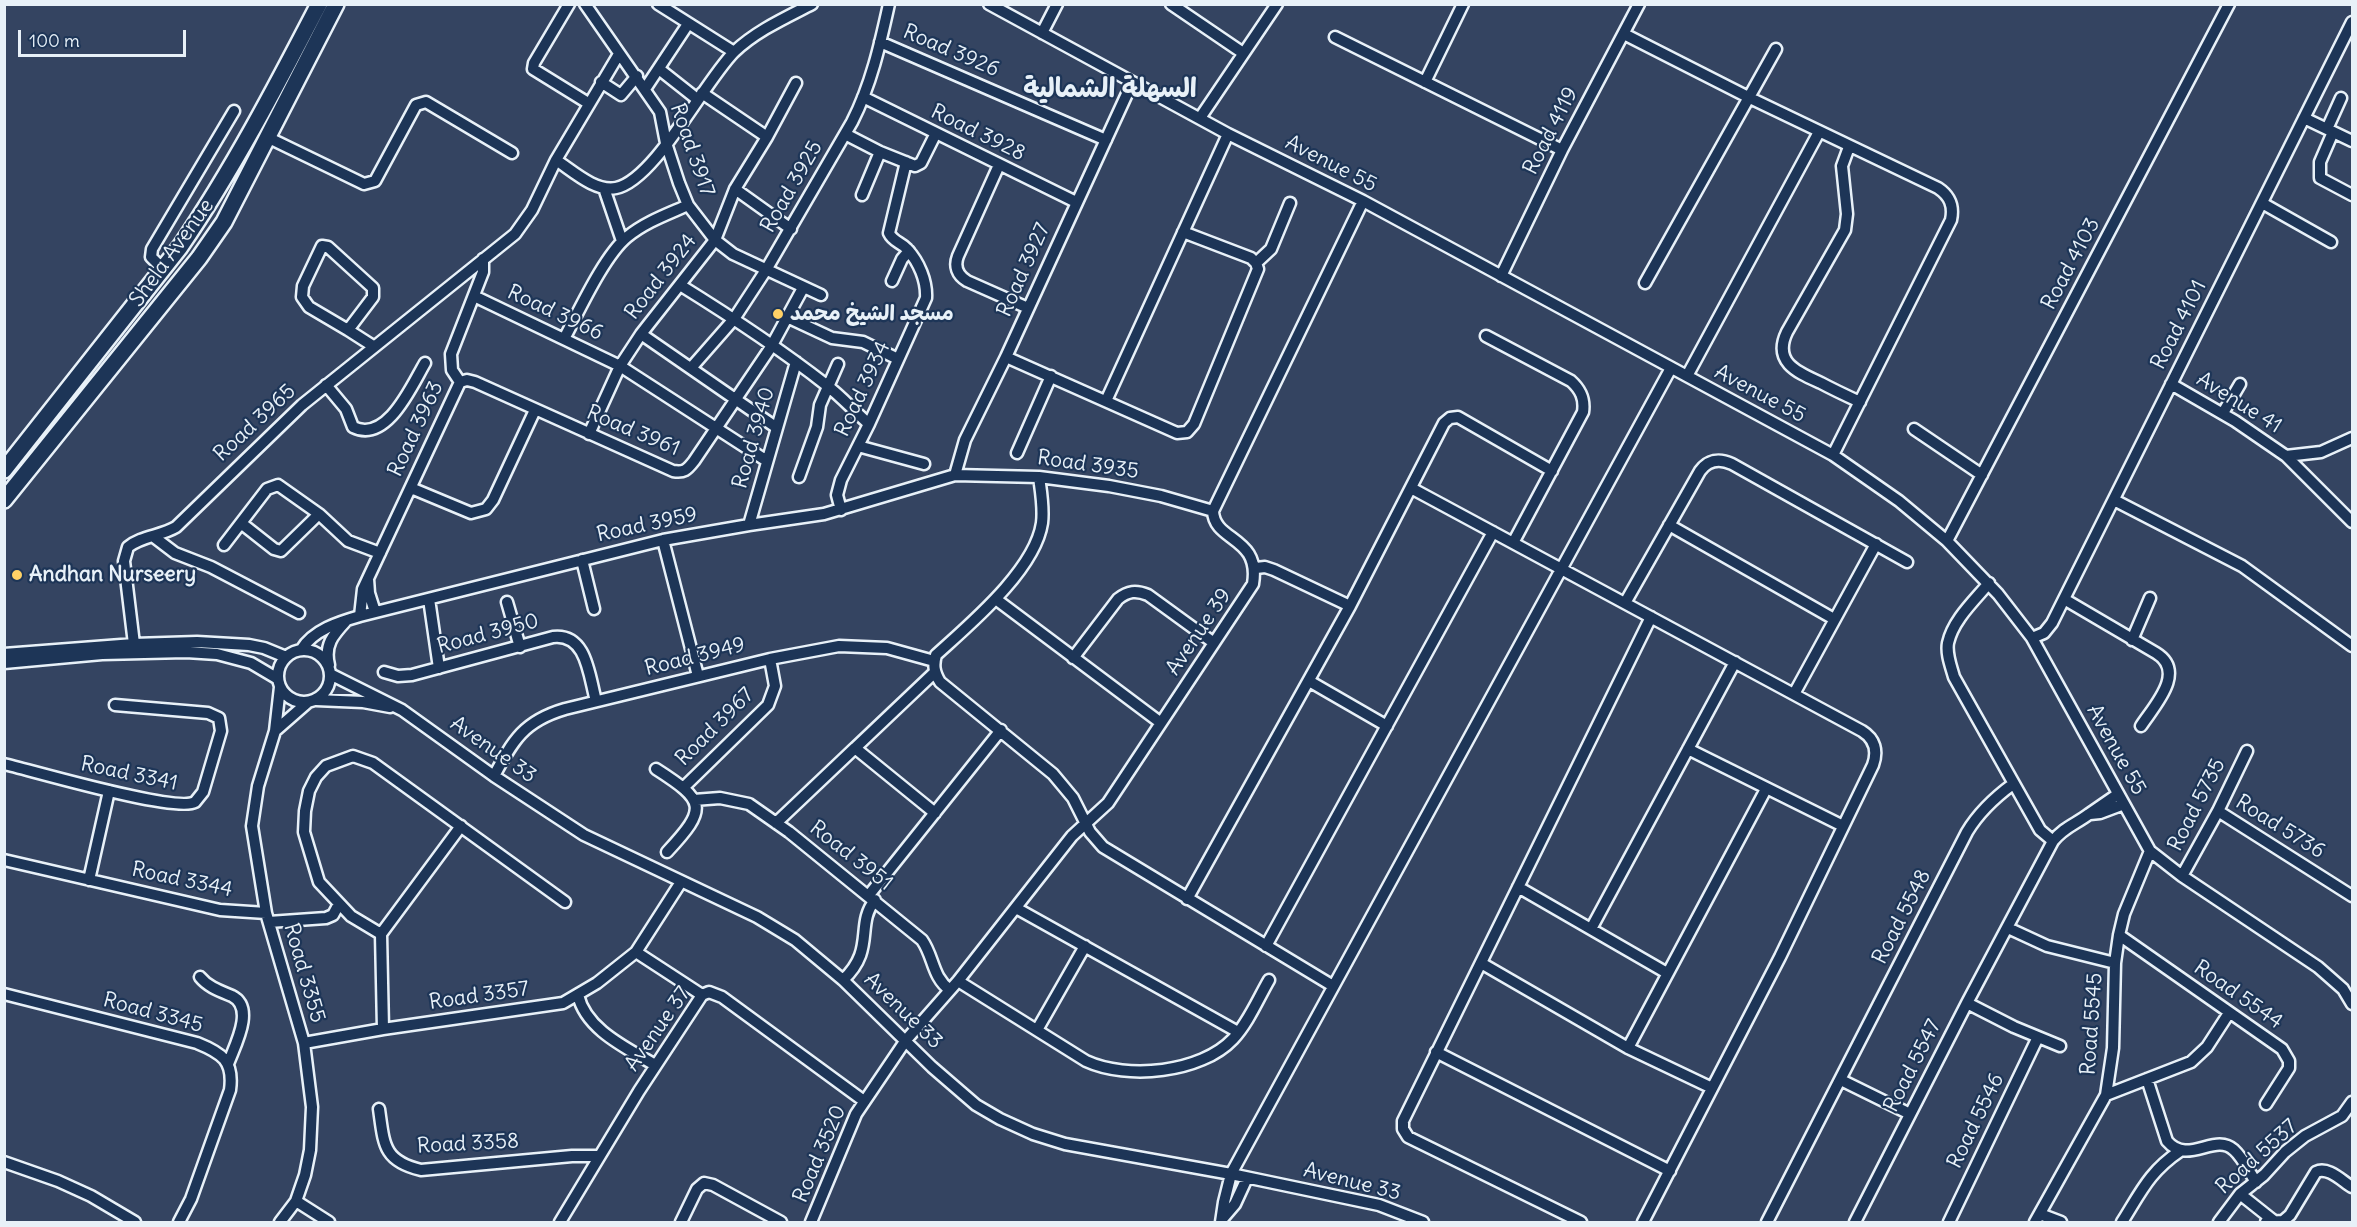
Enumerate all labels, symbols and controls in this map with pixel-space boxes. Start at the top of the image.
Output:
scale bar [21,18,189,56]
street label: Road 3926 [899,19,1003,83]
text: 100 m [29,29,80,52]
district label: السهلة الشمالية [1023,73,1197,105]
street label: Road 4119 [1518,83,1584,179]
street label: Road 3928 [927,99,1029,167]
street label: Road 3917 [664,100,720,200]
street label: Avenue 55 [1281,130,1381,198]
street label: Road 3925 [756,137,828,237]
street label: Shela Avenue [124,194,220,312]
street label: Road 4103 [2036,214,2106,314]
street label: Road 3927 [992,219,1056,321]
street label: Road 3924 [620,229,702,325]
street label: Road 4101 [2146,276,2212,374]
street label: Road 3966 [503,280,607,346]
place label: مسجد الشيخ محمد [790,301,954,327]
marker: مسجد الشيخ محمد [771,307,785,321]
street label: Road 3934 [830,337,896,441]
street label: Avenue 55 [1710,360,1810,428]
street label: Avenue 41 [2192,367,2286,439]
street label: Road 3963 [383,377,449,481]
street label: Road 3965 [209,379,301,467]
street label: Road 3940 [728,384,780,492]
street label: Road 3961 [583,400,683,462]
street label: Road 3935 [1036,445,1140,485]
street label: Road 3959 [594,502,700,548]
place label: Andhan Nurseery [29,562,196,588]
marker: Andhan Nurseery [10,568,24,582]
street label: Avenue 39 [1161,584,1237,680]
street label: Road 3950 [434,608,542,660]
street label: Road 3949 [642,632,748,682]
street label: Road 3967 [671,683,759,771]
street label: Avenue 55 [2081,700,2151,800]
street label: Avenue 33 [445,711,541,789]
street label: Road 3341 [78,751,180,797]
street label: Road 5735 [2163,754,2231,856]
street label: Road 5736 [2231,790,2329,864]
street label: Road 3951 [804,816,898,896]
street label: Road 3344 [129,857,235,903]
street label: Road 5548 [1867,866,1937,968]
street label: Road 3355 [278,920,330,1026]
street label: Road 5544 [2189,955,2287,1035]
street label: Avenue 33 [859,967,947,1055]
street label: Road 5545 [2076,972,2108,1076]
street label: Road 3357 [428,977,530,1015]
street label: Avenue 37 [620,982,696,1076]
street label: Road 3345 [100,988,206,1038]
street label: Road 5547 [1879,1015,1947,1117]
street label: Road 5546 [1942,1069,2010,1173]
street label: Road 3520 [788,1101,852,1207]
street label: Road 5537 [2211,1114,2303,1200]
street label: Road 3358 [416,1129,520,1159]
street label: Avenue 33 [1301,1158,1403,1206]

